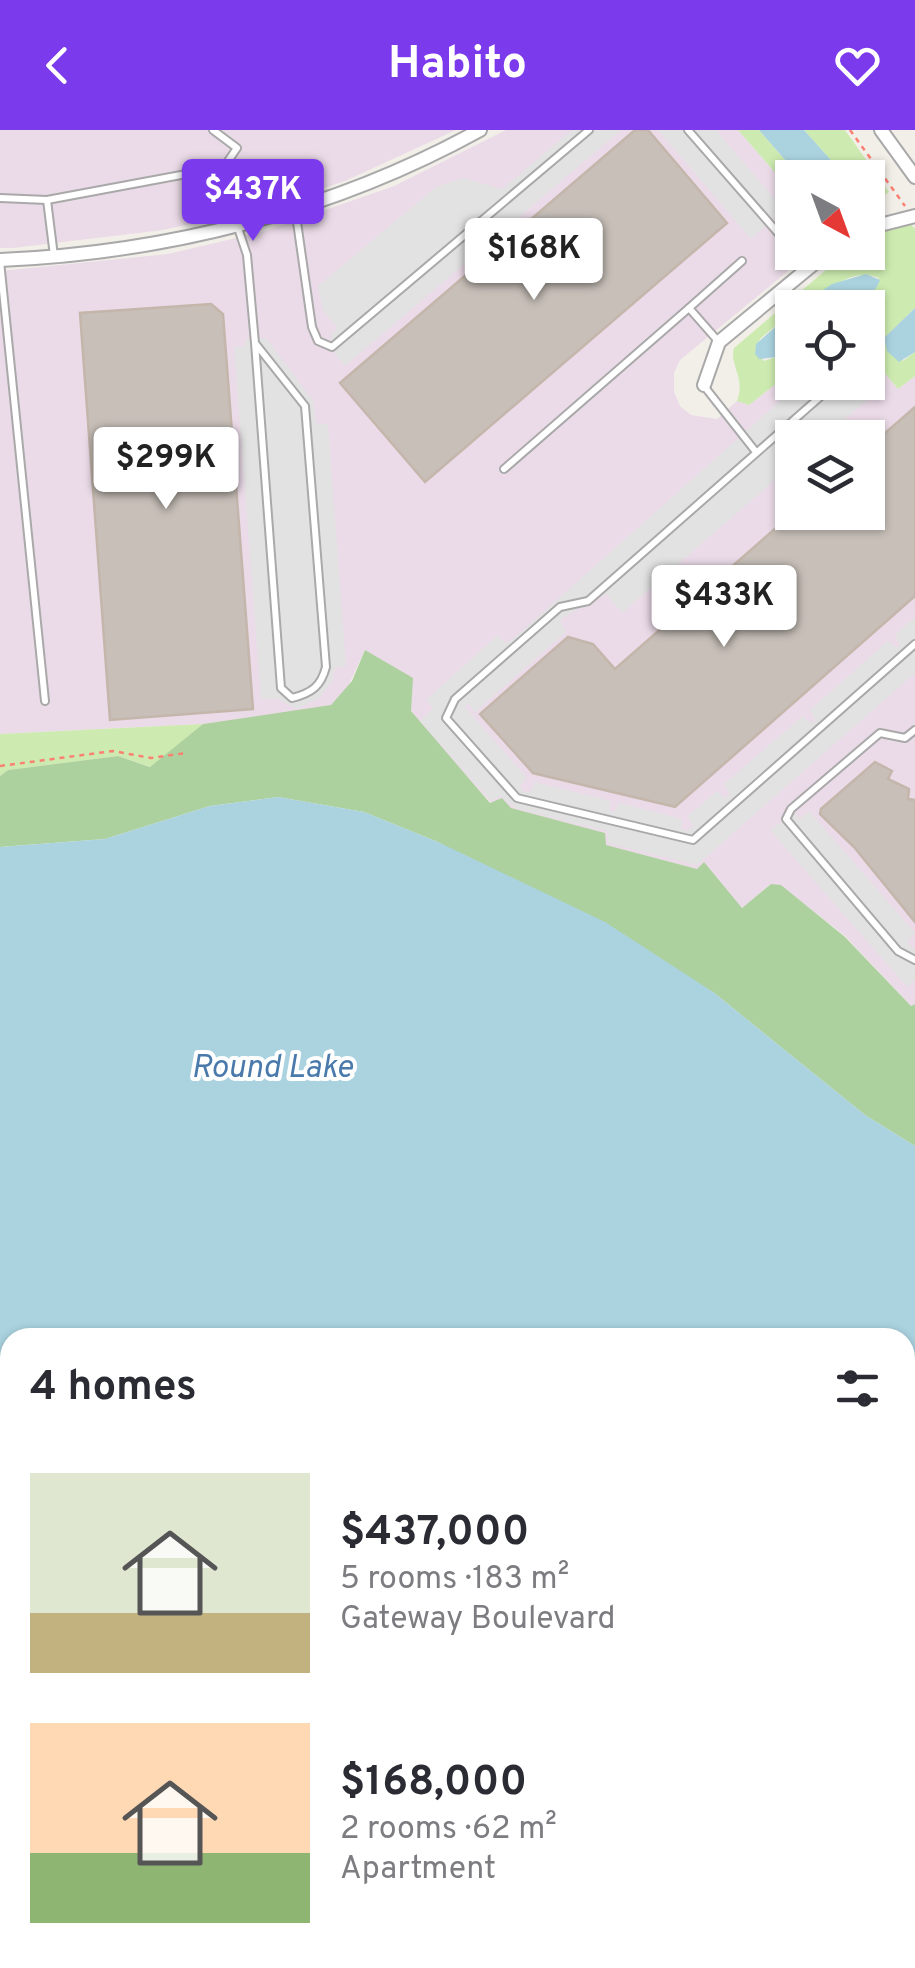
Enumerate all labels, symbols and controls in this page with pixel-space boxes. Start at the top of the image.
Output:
text: Habito [388,37,527,94]
icon: back [30,38,85,93]
icon: heart [830,38,885,93]
pin: $437K [183,159,323,244]
north arrow [775,160,885,270]
map controls [775,160,885,530]
text: $437K [204,171,302,211]
pin: $168K [464,218,604,303]
text: $168K [487,230,581,270]
button: locate [775,290,885,400]
button: layers [775,420,885,530]
pin: $299K [96,427,236,512]
text: $299K [116,439,216,479]
pin: $433K [654,565,794,650]
text: $433K [674,577,774,617]
water label: Round Lake [191,1049,353,1089]
icon: filters [830,1361,885,1416]
text: 4 homes [30,1362,197,1415]
text: $437,000 [340,1507,529,1560]
icon: home [110,1513,230,1633]
text: 5 rooms · 183 m² [340,1560,569,1600]
text: Gateway Boulevard [340,1600,616,1640]
text: $168,000 [340,1757,527,1810]
icon: home [110,1763,230,1883]
text: 2 rooms · 62 m² [340,1810,557,1850]
text: Apartment [340,1850,496,1890]

